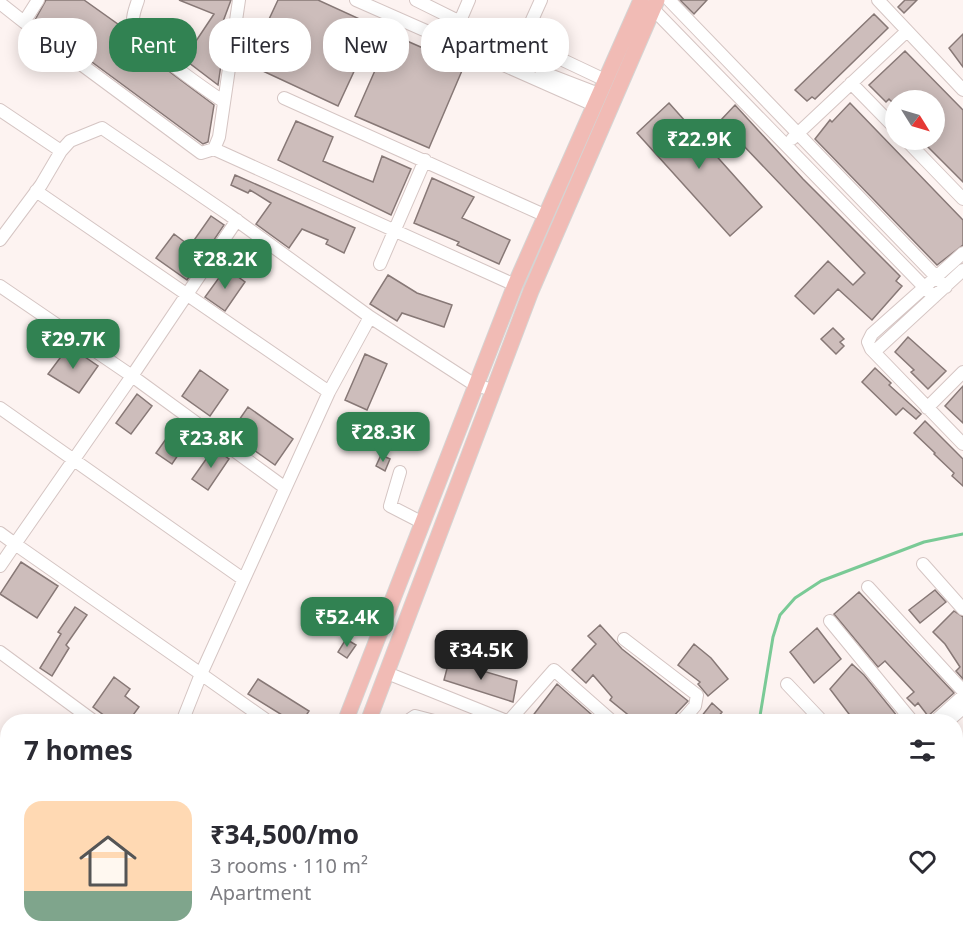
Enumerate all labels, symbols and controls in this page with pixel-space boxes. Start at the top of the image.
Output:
chip: Buy [18,18,97,72]
chip: Rent [109,18,197,72]
chip: Filters [209,18,311,72]
chip: New [323,18,409,72]
chip: Apartment [421,18,569,72]
north arrow [885,90,945,150]
map controls [885,90,945,150]
pin: ₹22.9K [650,119,748,170]
text: ₹22.9K [667,125,731,152]
pin: ₹28.2K [176,239,274,290]
text: ₹28.2K [193,245,257,272]
pin: ₹29.7K [24,319,122,370]
text: ₹29.7K [41,325,105,352]
pin: ₹28.3K [334,412,432,463]
pin: ₹23.8K [162,418,260,469]
text: ₹28.3K [351,418,415,445]
text: ₹23.8K [179,424,243,451]
pin: ₹52.4K [298,597,396,648]
text: ₹52.4K [315,603,379,630]
pin: ₹34.5K [432,630,530,681]
text: ₹34.5K [449,636,513,663]
text: 7 homes [24,732,133,768]
icon: filters [906,734,939,767]
text: ₹34,500/mo [210,816,359,852]
icon: home [72,825,144,897]
icon: heart [906,845,939,878]
text: 3 rooms · 110 m² [210,852,368,879]
text: Apartment [210,879,311,906]

